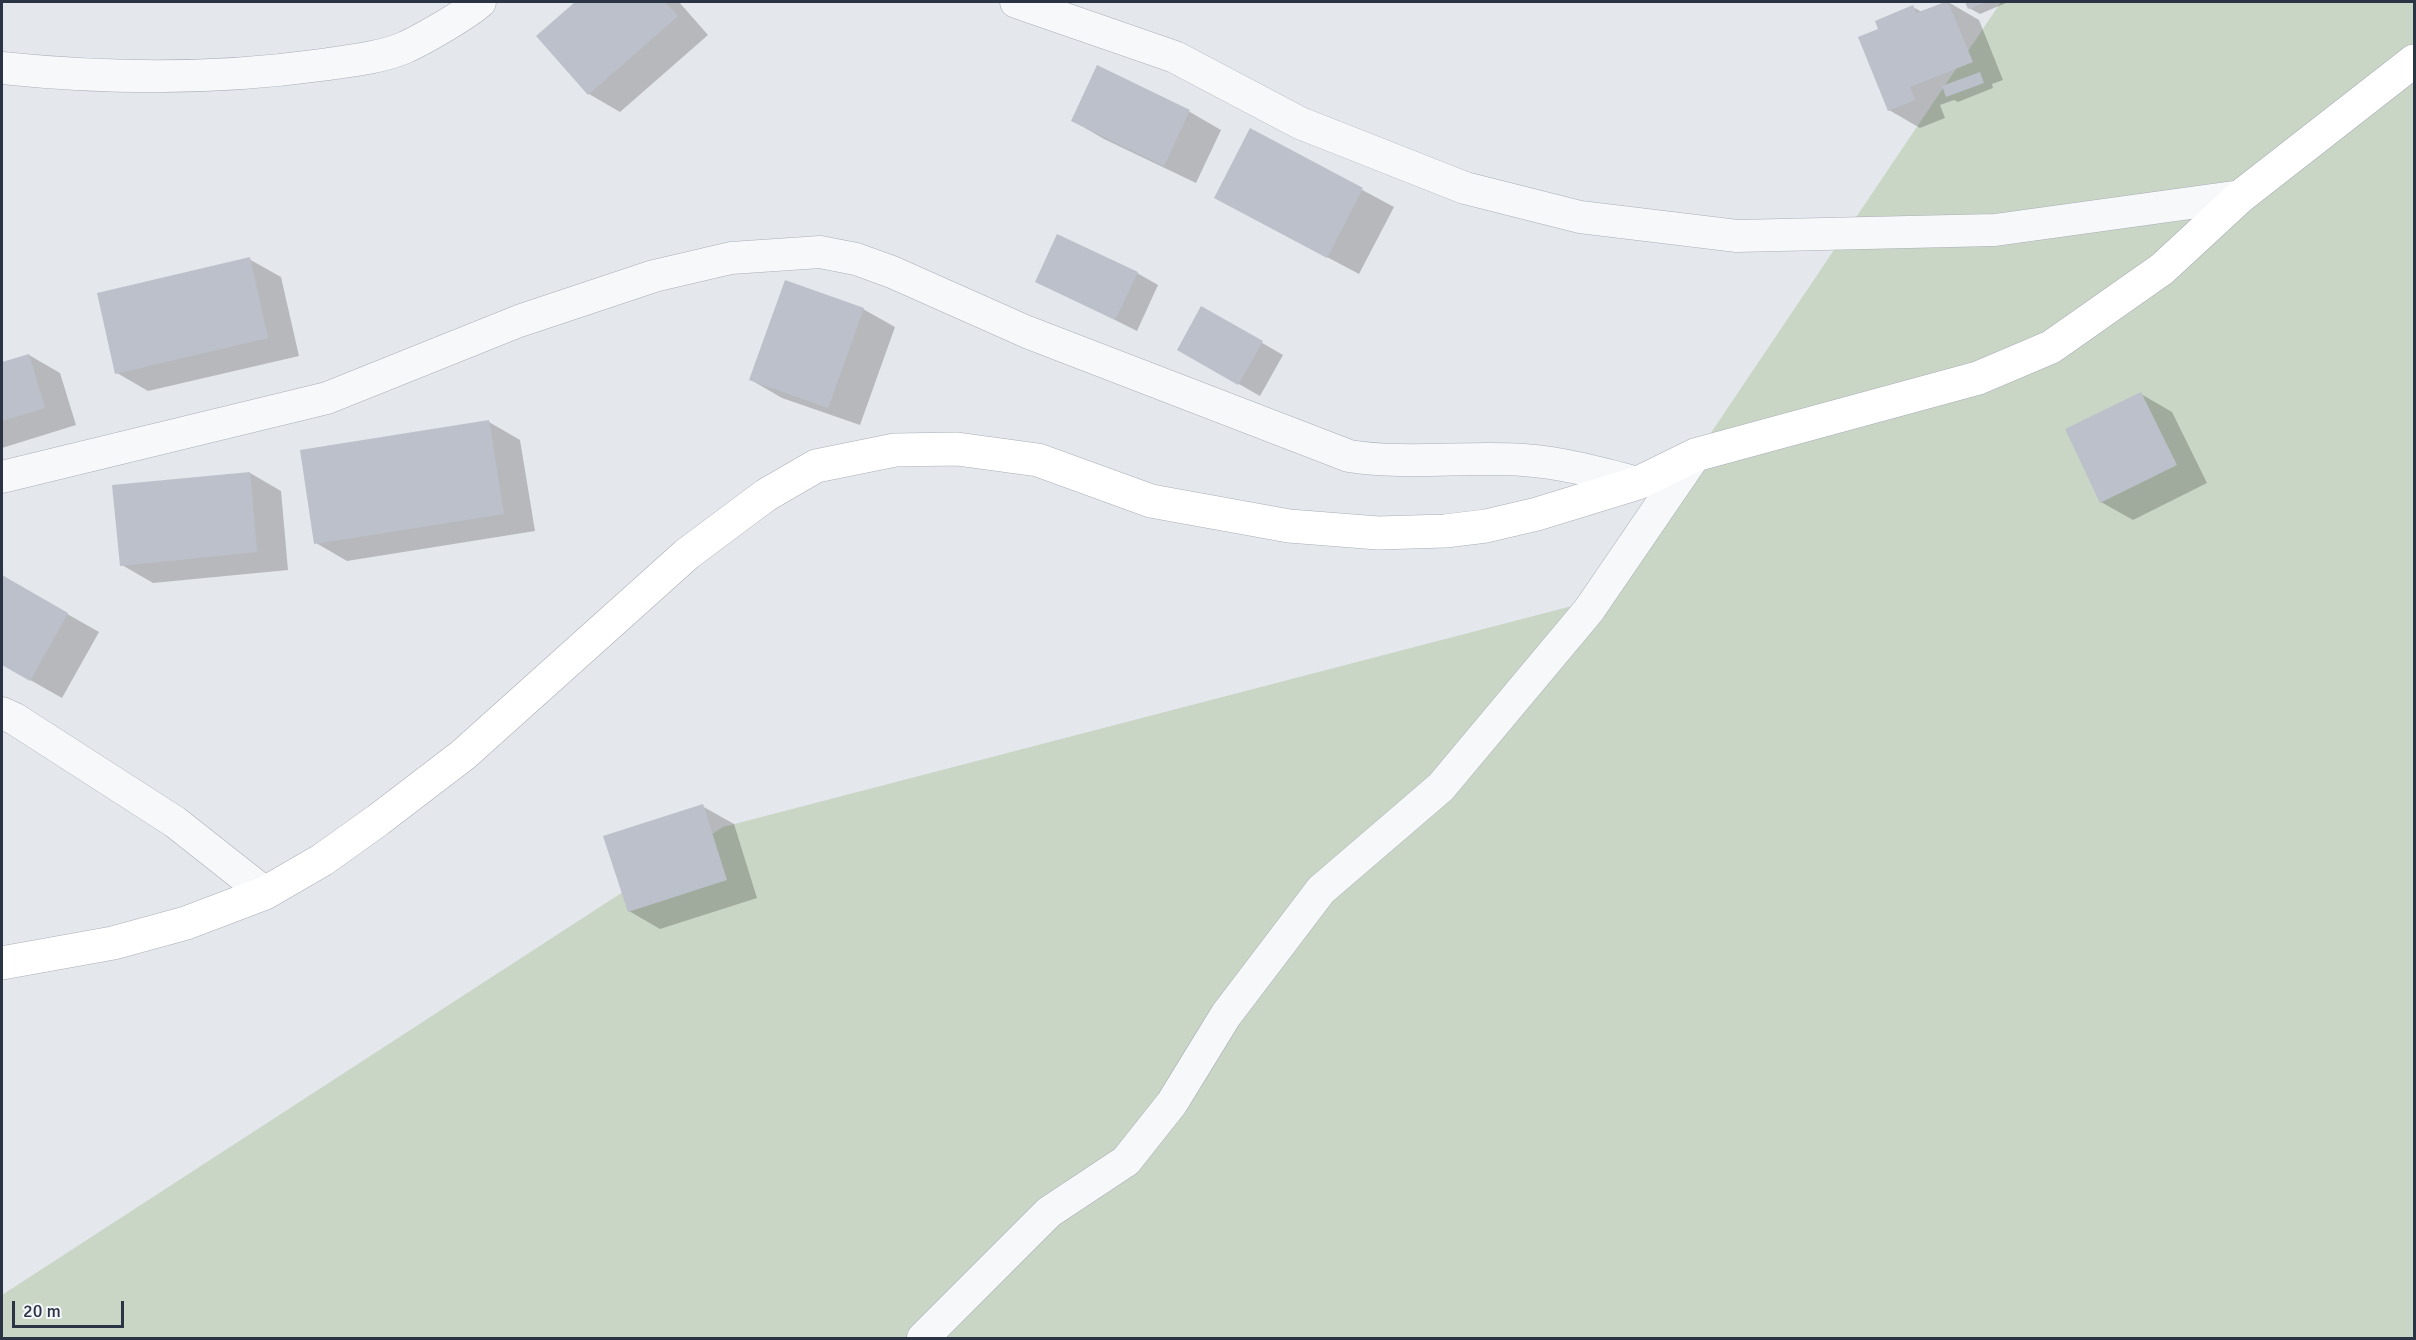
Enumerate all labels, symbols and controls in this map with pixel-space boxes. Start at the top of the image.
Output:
scale bar [15,1289,128,1327]
text: 20 m [23,1300,61,1322]

